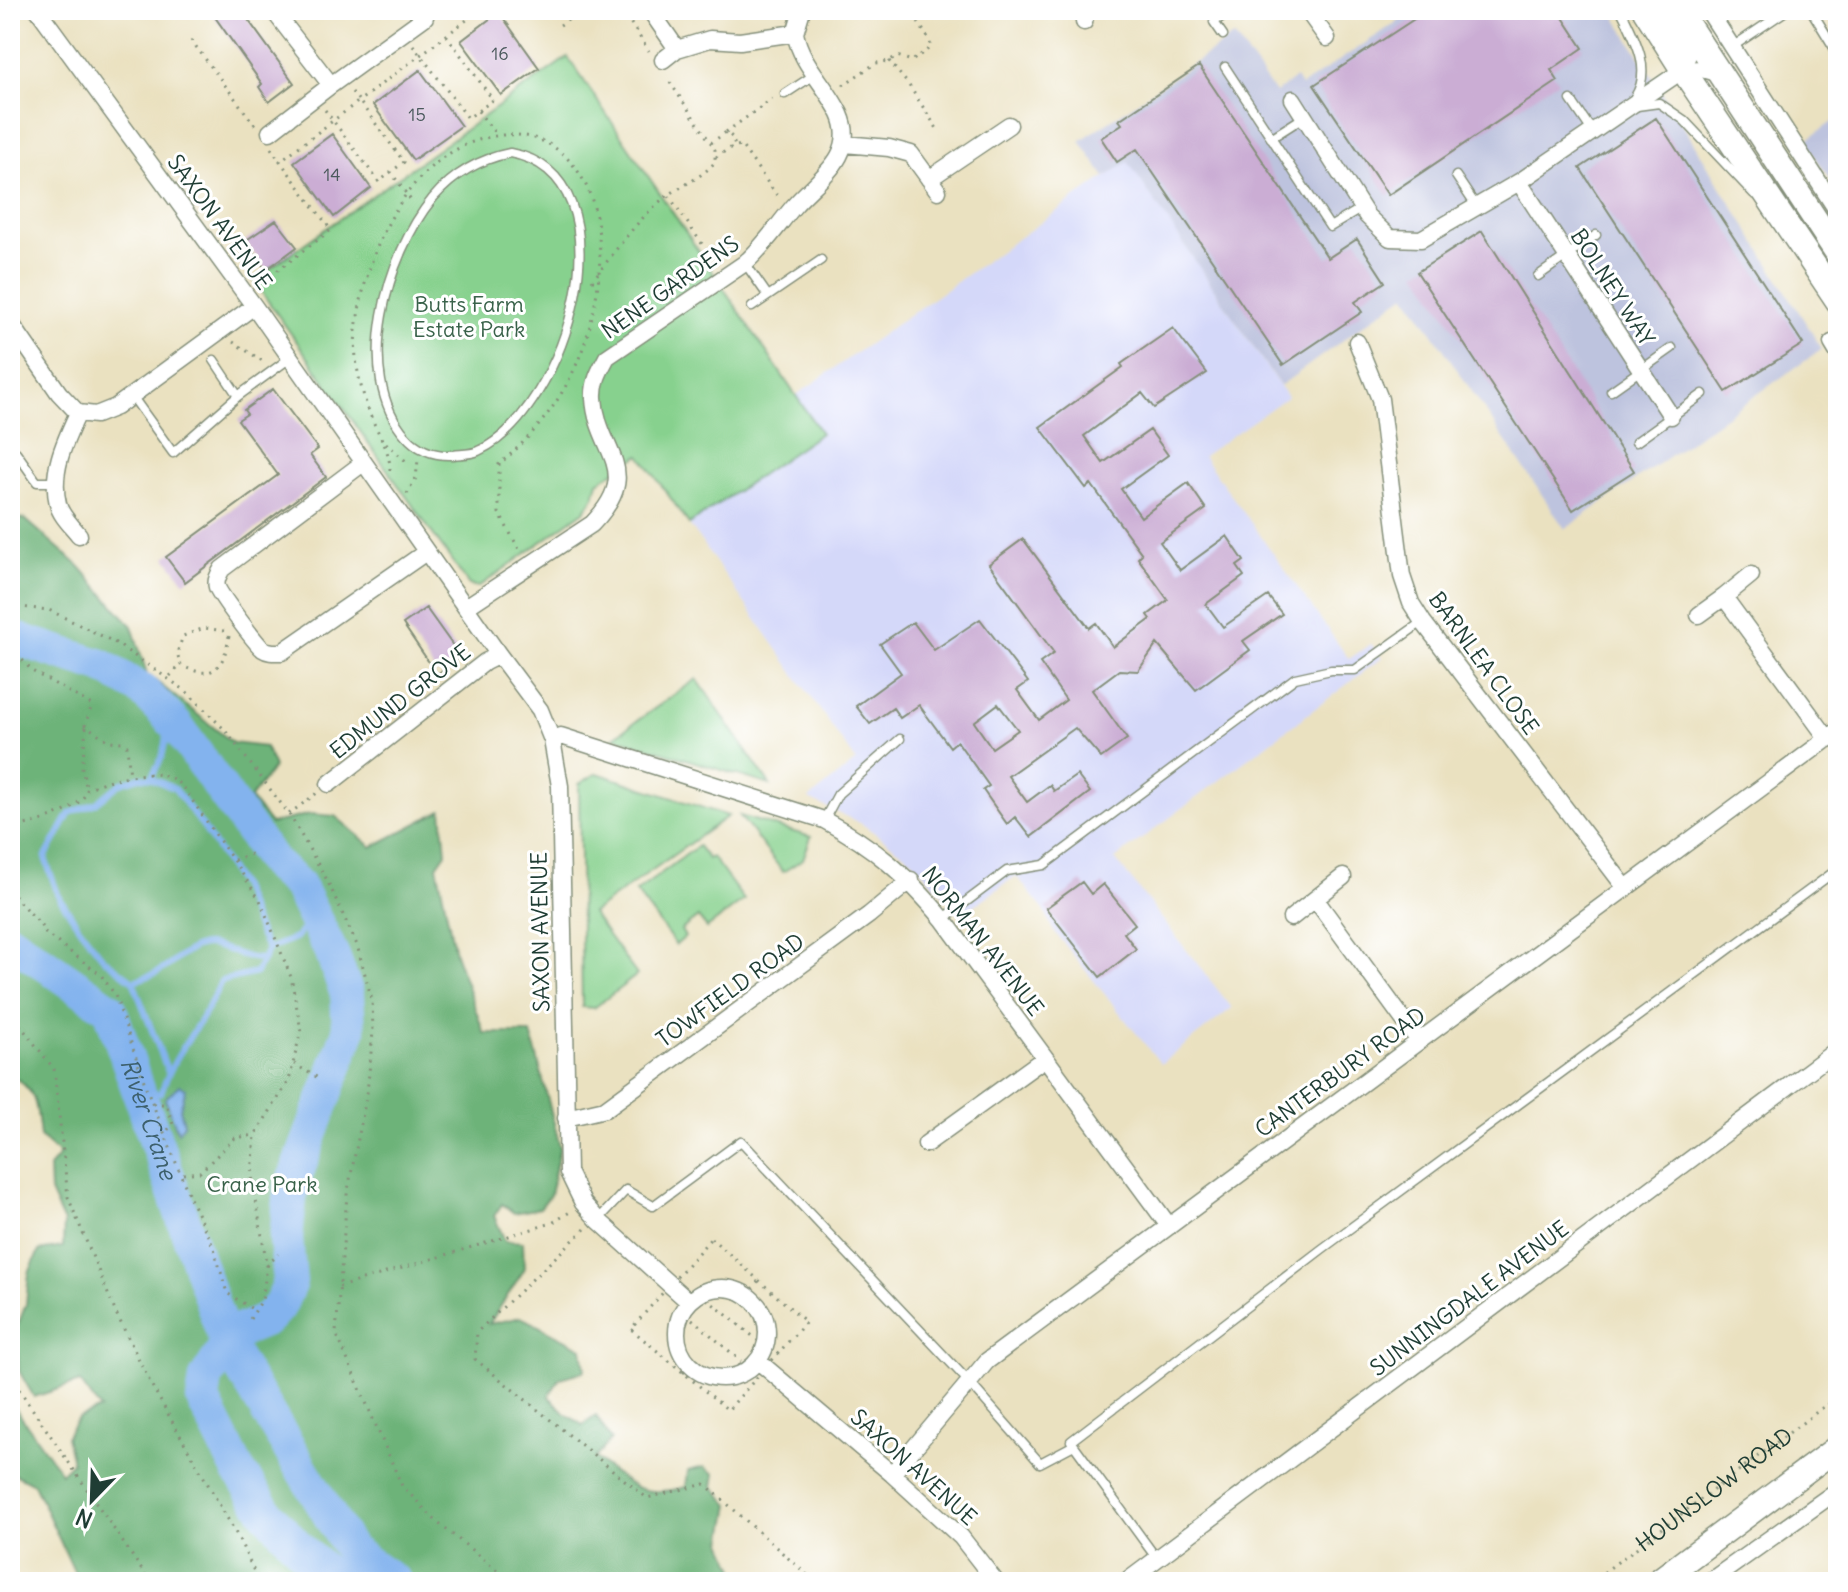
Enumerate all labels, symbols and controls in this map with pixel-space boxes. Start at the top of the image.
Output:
house number: 16 [491,42,509,65]
house number: 15 [408,103,426,126]
street label: SAXON AVENUE [162,149,278,295]
house number: 14 [323,163,341,186]
street label: BOLNEY WAY [1565,223,1661,351]
street label: NENE GARDENS [596,229,744,345]
park label: Butts Farm Estate Park [413,290,525,343]
street label: BARNLEA CLOSE [1423,586,1545,740]
street label: EDMUND GROVE [324,637,476,765]
street label: SAXON AVENUE [525,852,555,1012]
street label: NORMAN AVENUE [916,861,1050,1021]
street label: TOWFIELD ROAD [650,927,810,1053]
street label: CANTERBURY ROAD [1249,1001,1431,1143]
water label: River Crane [114,1054,185,1185]
park label: Crane Park [207,1170,317,1198]
street label: SUNNINGDALE AVENUE [1364,1214,1574,1382]
street label: SAXON AVENUE [845,1403,983,1531]
street label: HOUNSLOW ROAD [1630,1421,1798,1557]
north arrow [52,1460,132,1540]
text: N [72,1503,97,1534]

